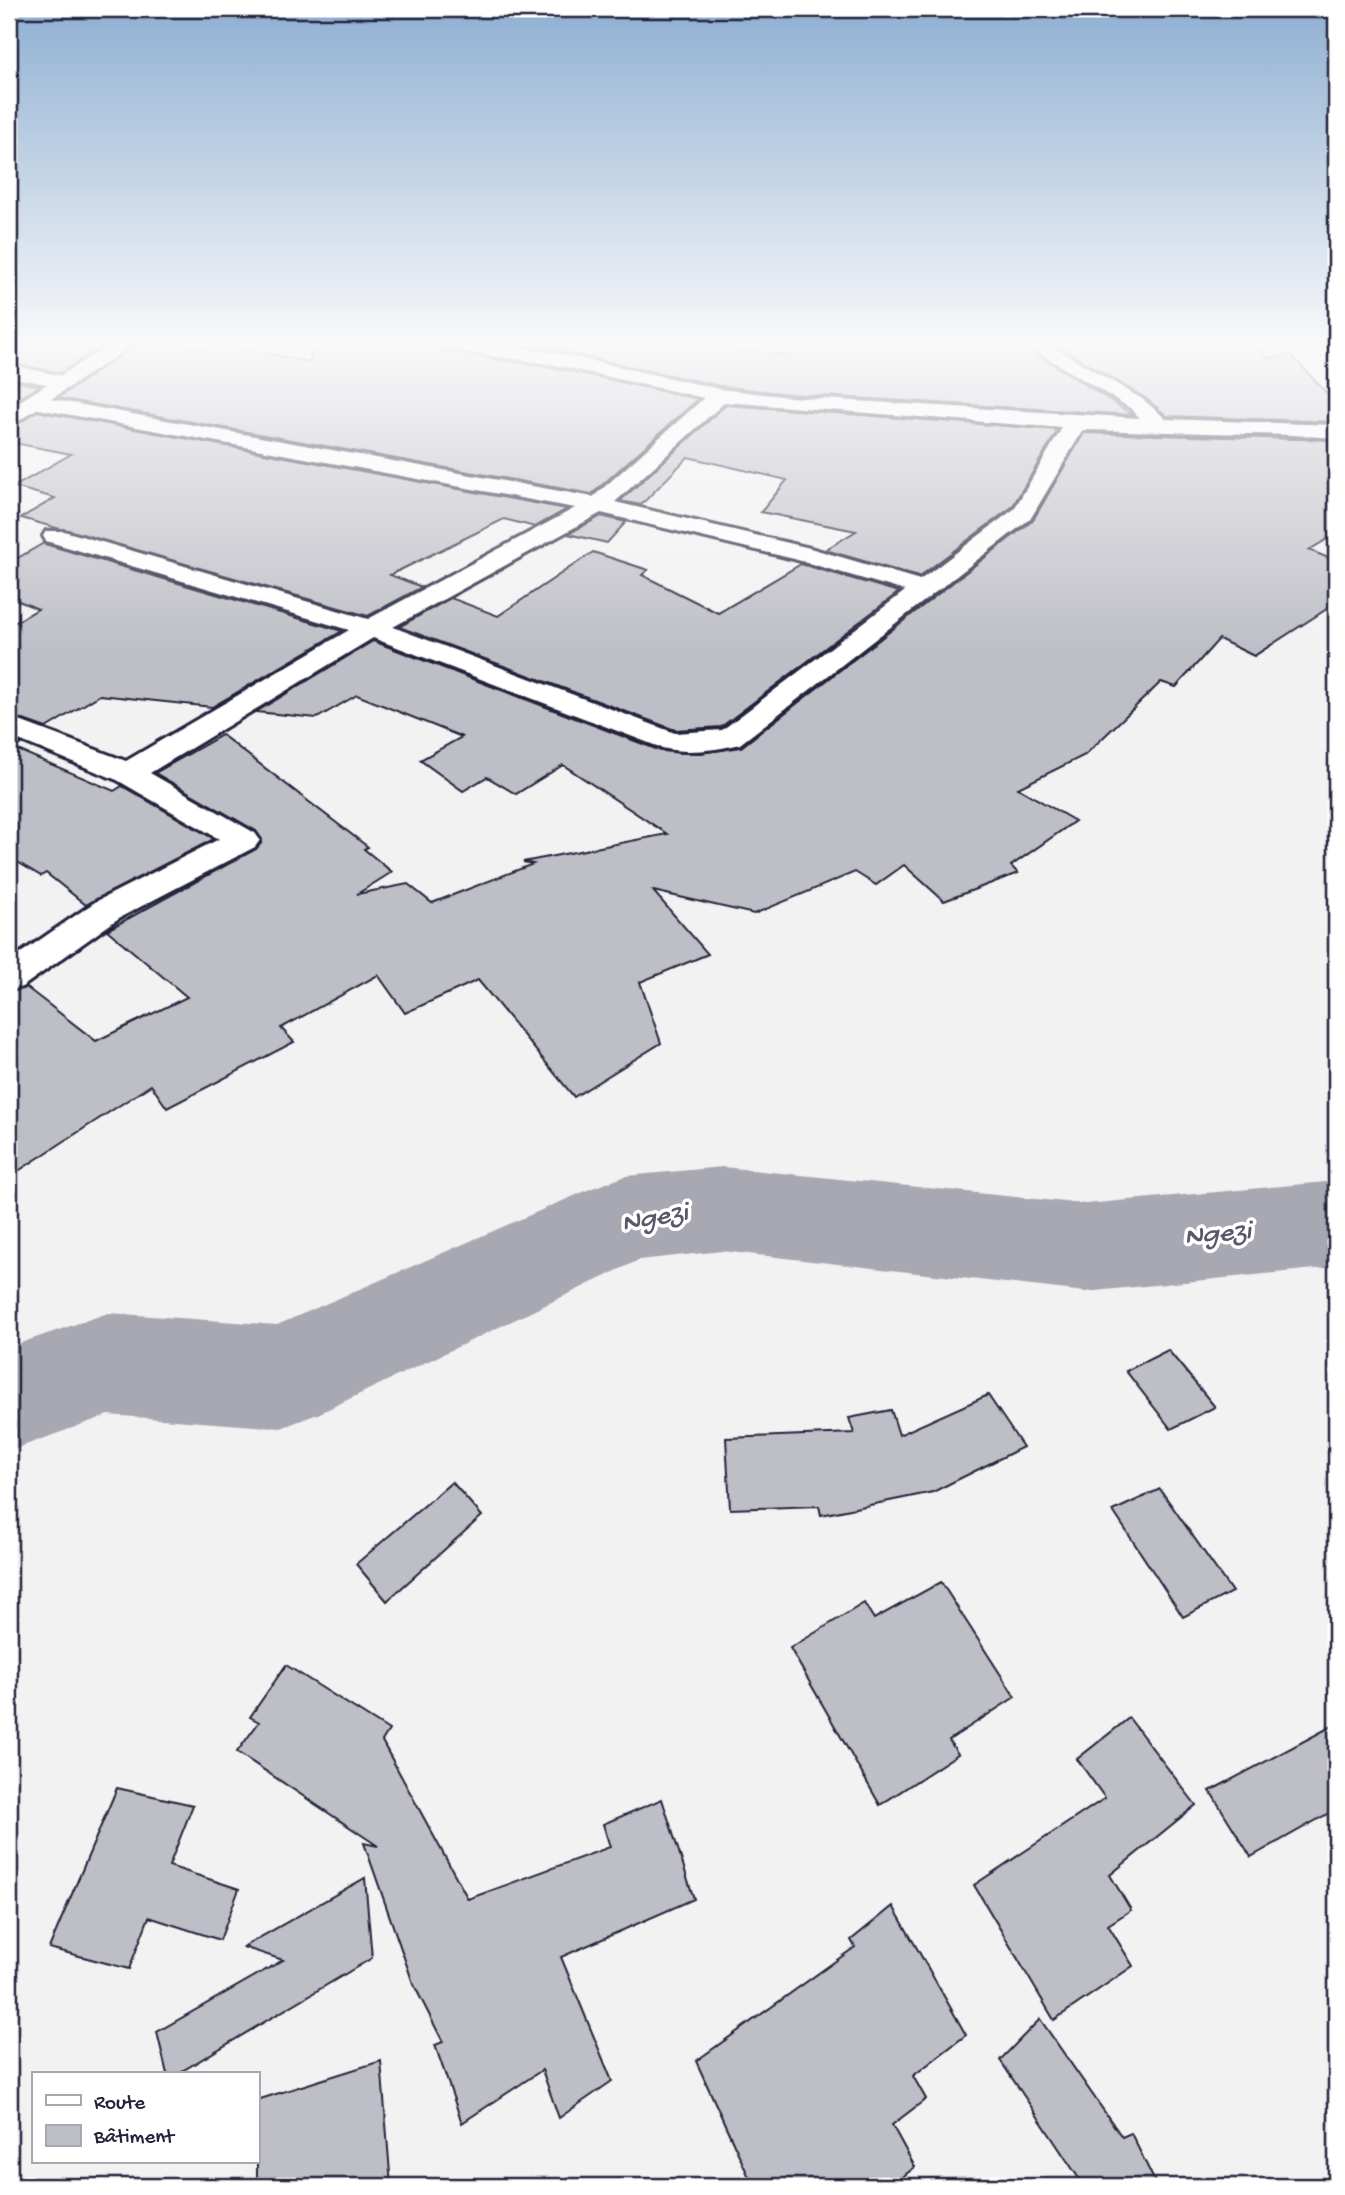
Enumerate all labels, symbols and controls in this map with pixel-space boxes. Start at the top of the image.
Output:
water label: Ngezi [619,1196,694,1241]
water label: Ngezi [1183,1215,1256,1254]
legend [32,2072,259,2164]
text: Route [94,2092,146,2117]
text: Bâtiment [93,2126,176,2151]

